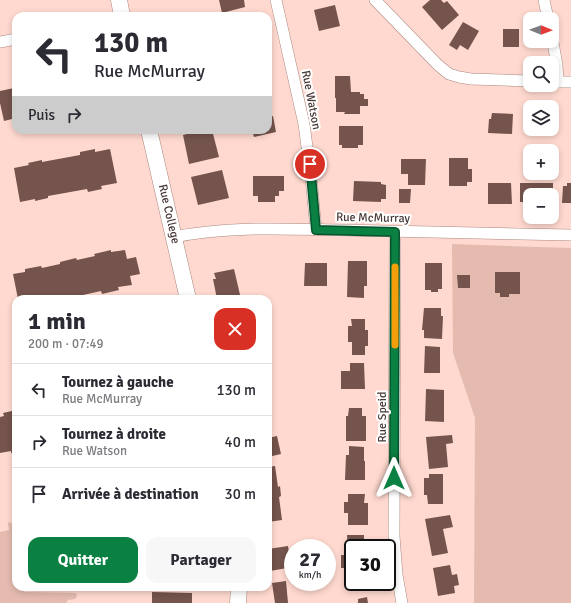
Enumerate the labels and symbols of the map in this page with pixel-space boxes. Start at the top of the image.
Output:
north arrow [523,12,559,48]
street label: Rue Watson [298,69,324,131]
pin [293,147,327,181]
street label: Rue College [155,183,183,245]
street label: Rue McMurray [336,210,411,226]
street label: Rue Speid [375,392,390,442]
position arrow [373,457,415,499]
speed limit sign: 30 [344,539,396,591]

